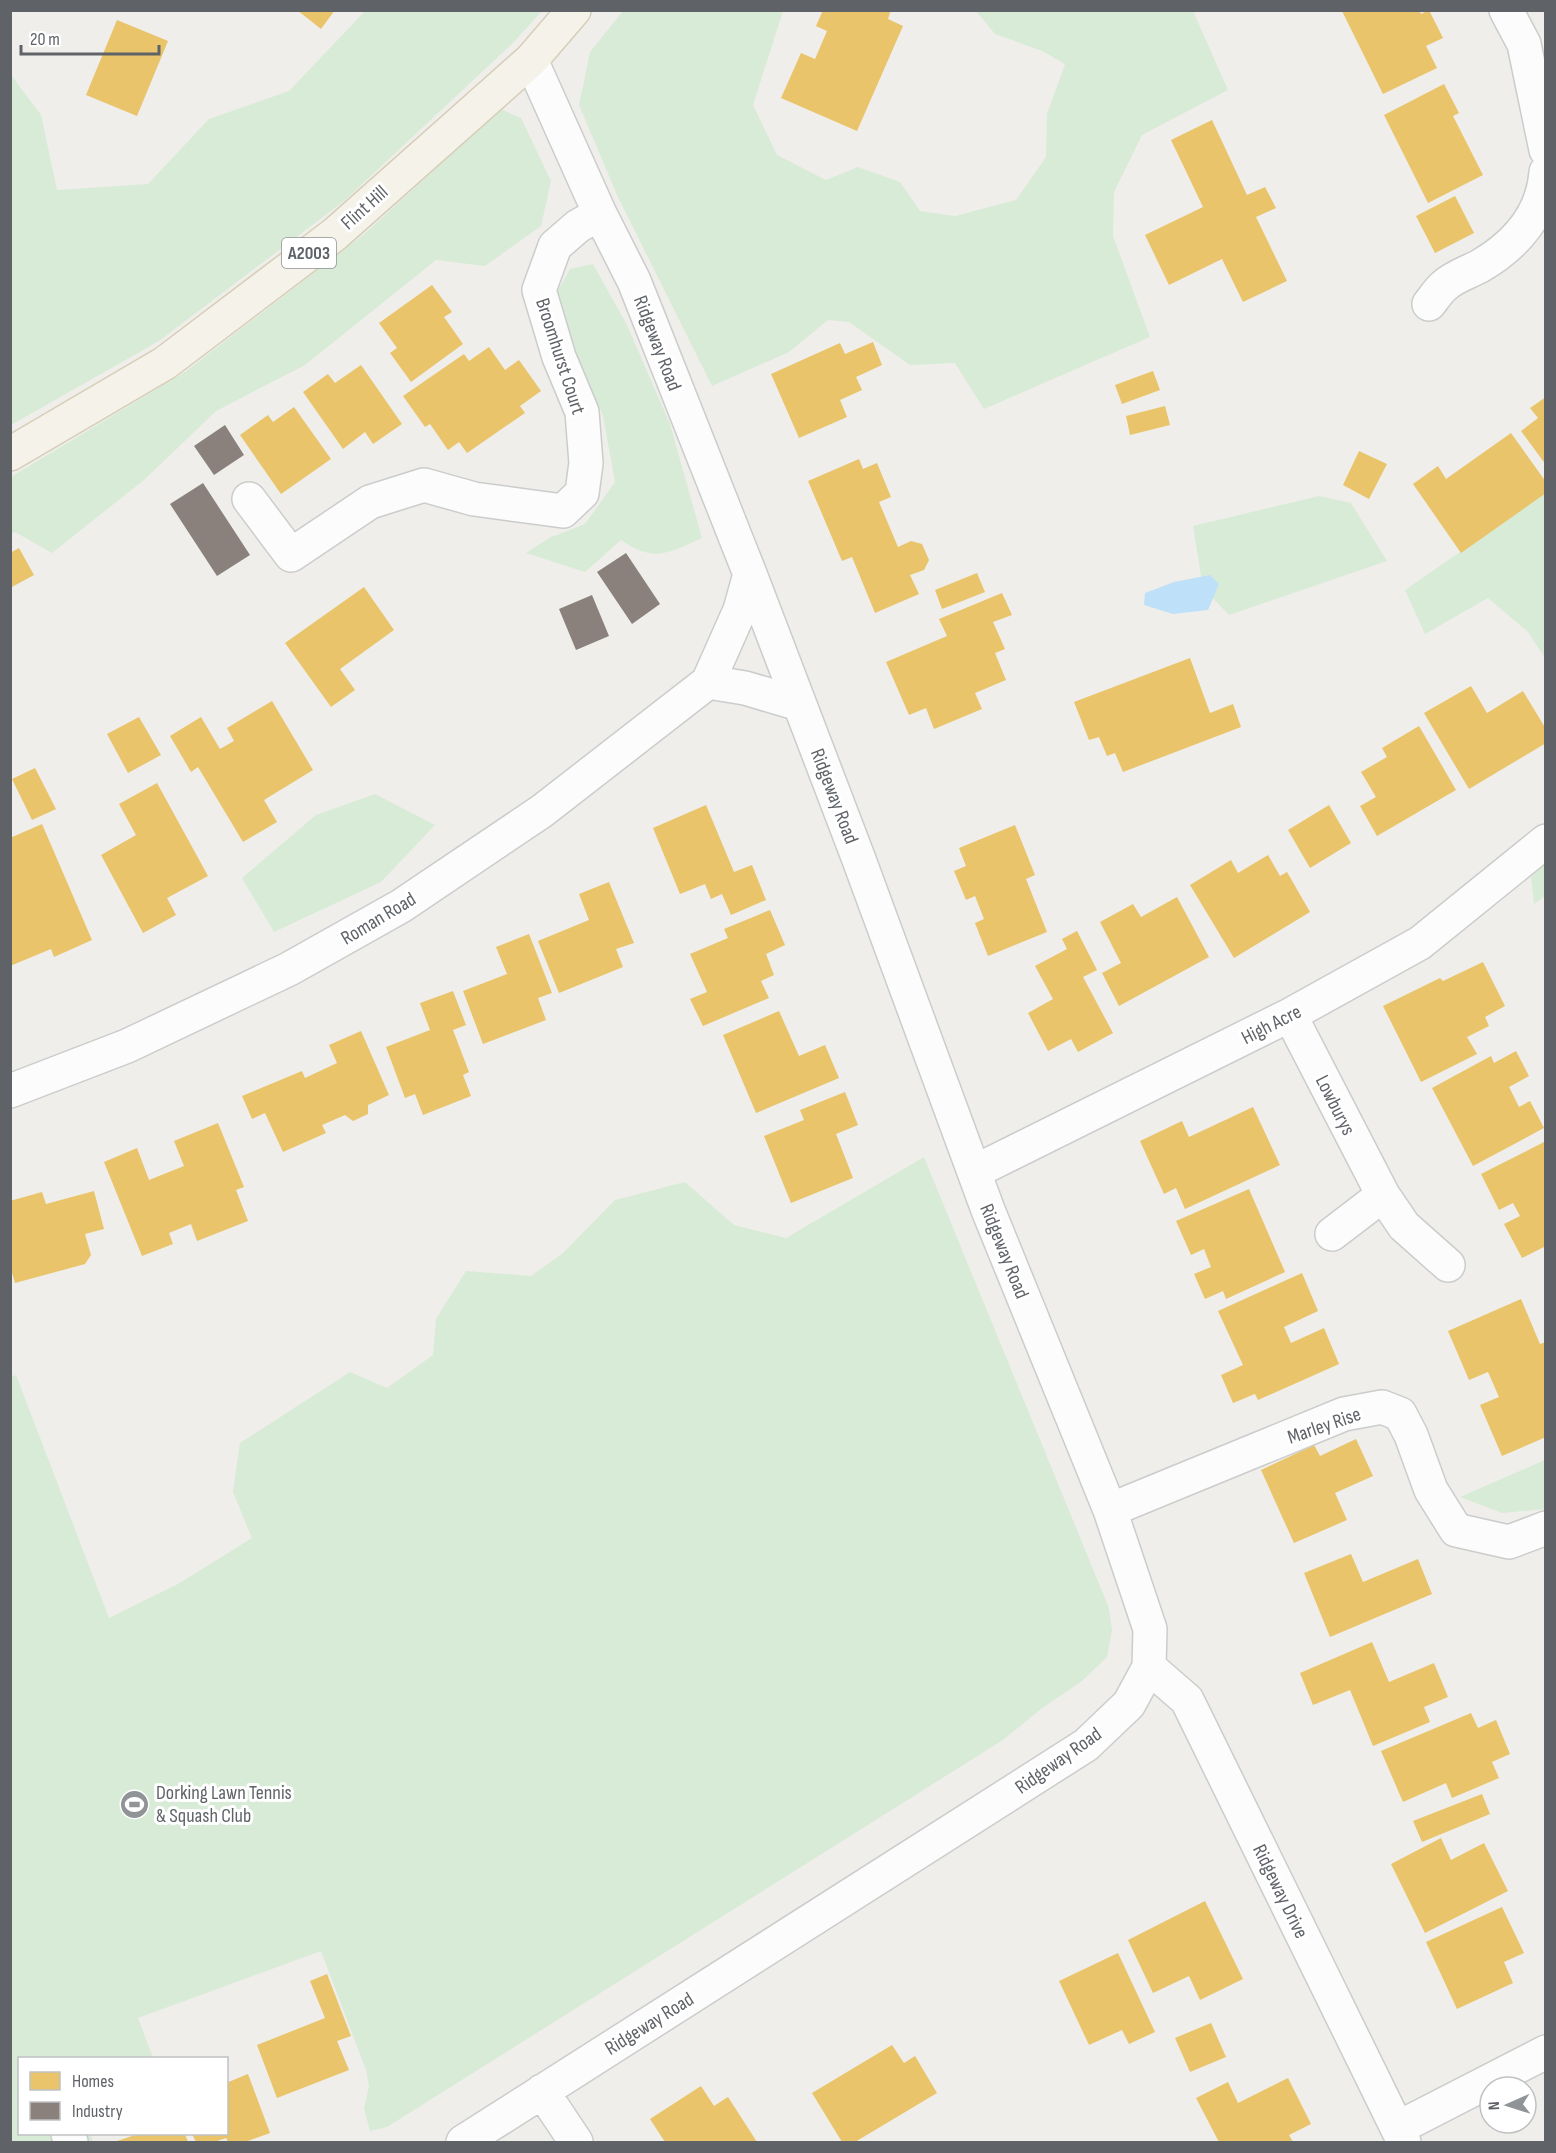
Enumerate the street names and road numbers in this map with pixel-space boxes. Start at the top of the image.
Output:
street label: Flint Hill [336,181,393,235]
road number: A2003 [282,238,336,268]
street label: Ridgeway Road [628,292,686,394]
street label: Broomhurst Court [530,295,590,417]
street label: Ridgeway Road [805,745,863,847]
street label: Roman Road [337,887,420,950]
street label: High Acre [1238,1000,1305,1050]
street label: Lowburys [1310,1071,1360,1139]
street label: Ridgeway Road [974,1201,1034,1302]
street label: Marley Rise [1284,1402,1364,1450]
street label: Ridgeway Road [1011,1722,1106,1799]
street label: Ridgeway Drive [1247,1841,1313,1942]
street label: Ridgeway Road [601,1987,698,2060]

